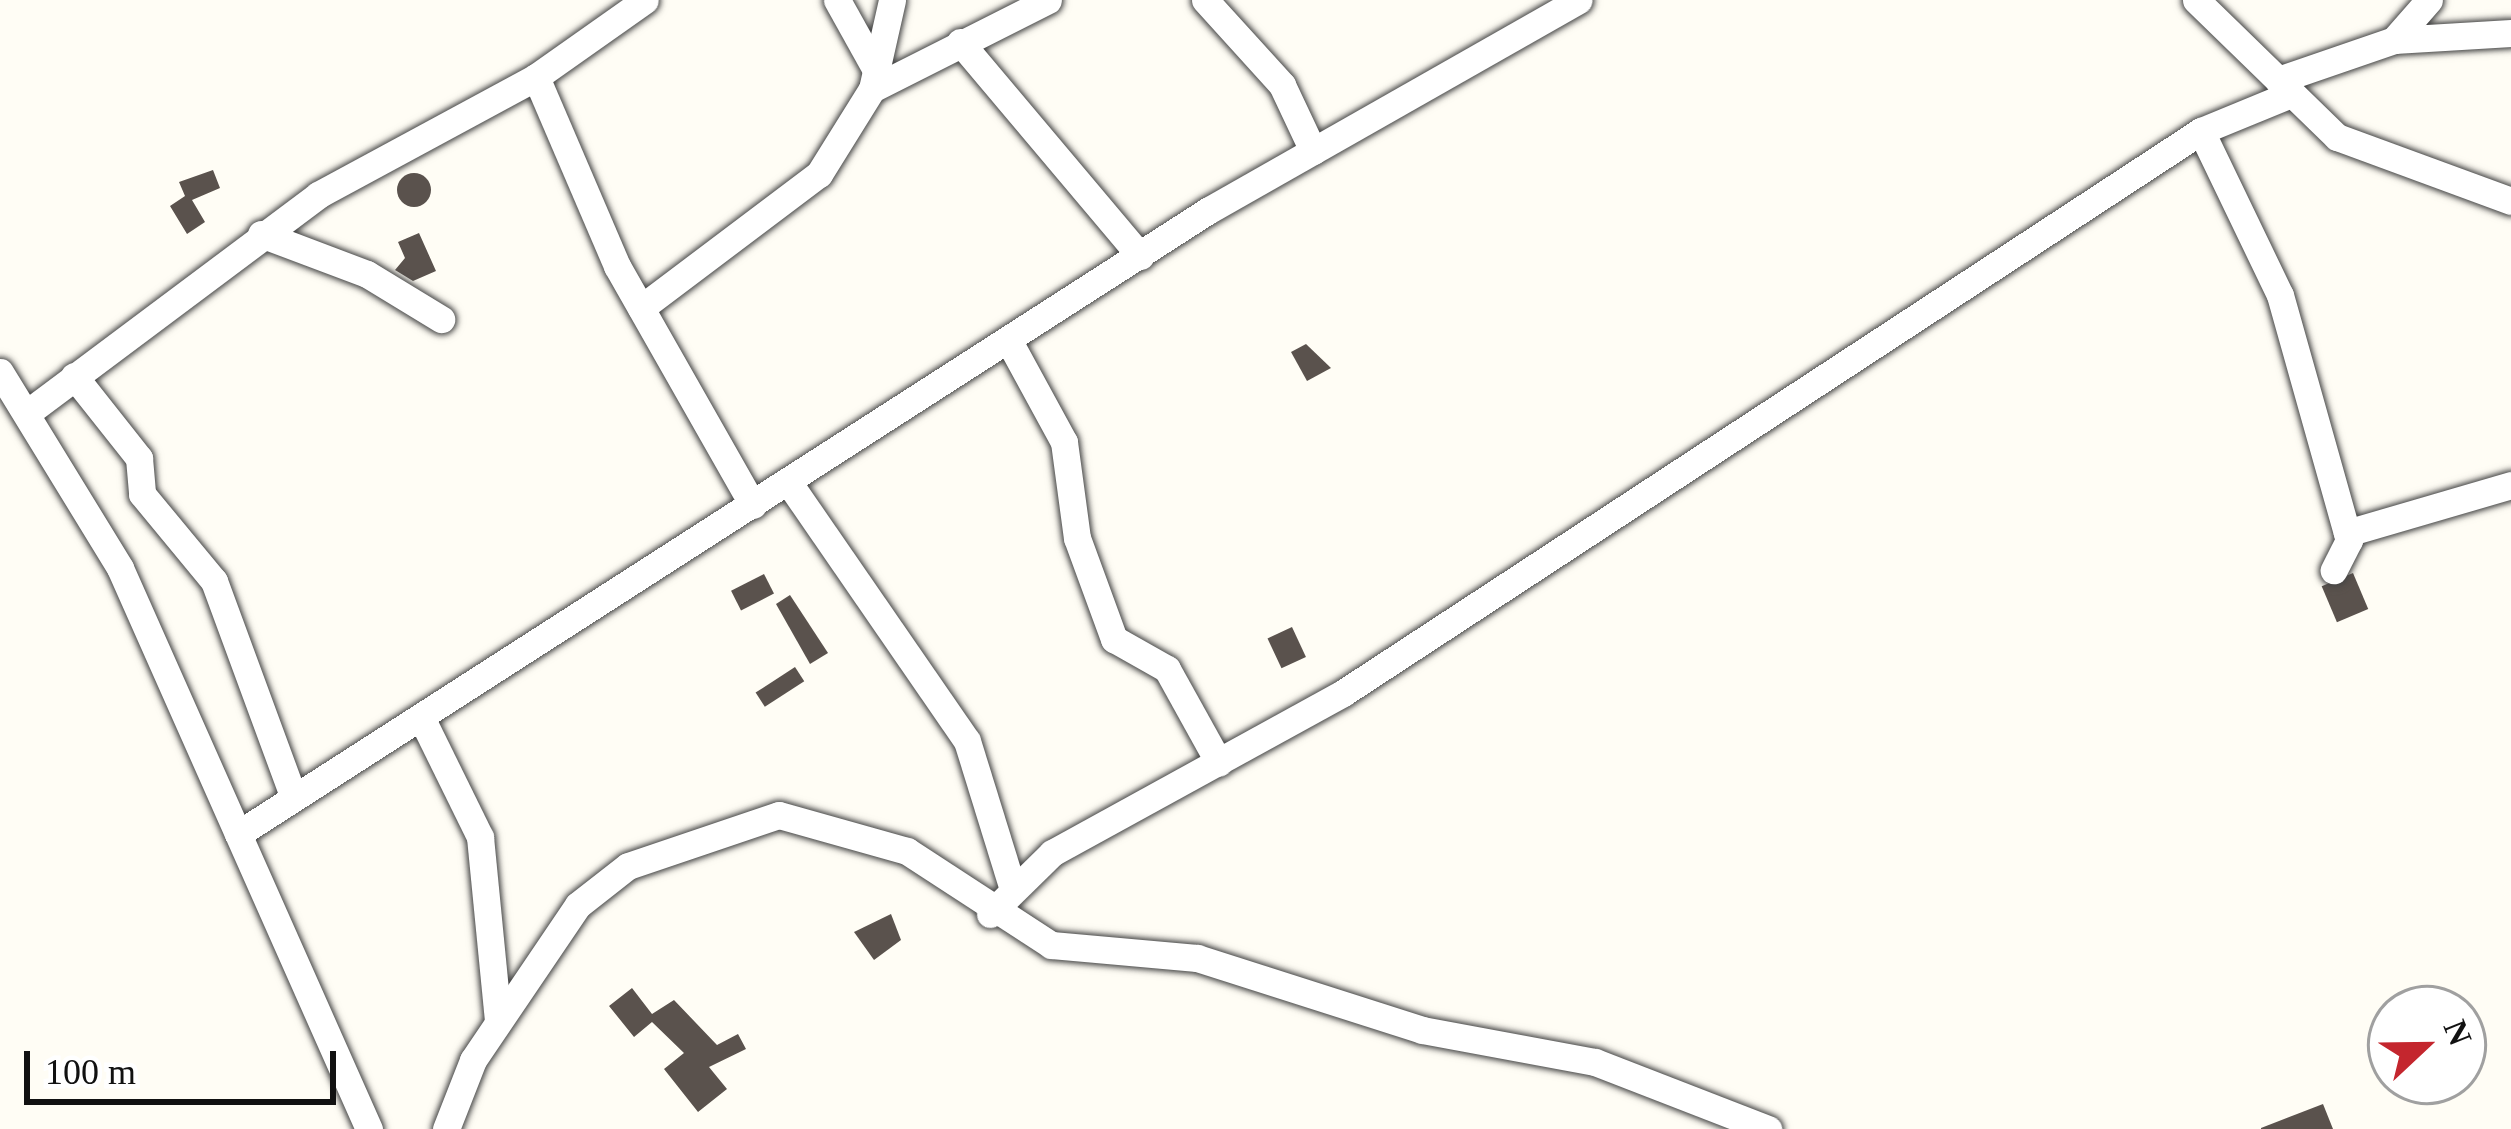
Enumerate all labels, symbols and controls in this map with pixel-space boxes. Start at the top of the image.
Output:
north arrow [2367,985,2487,1105]
text: N [2436,1015,2479,1050]
scale bar [30,1027,342,1101]
text: 100 m [45,1052,136,1092]

